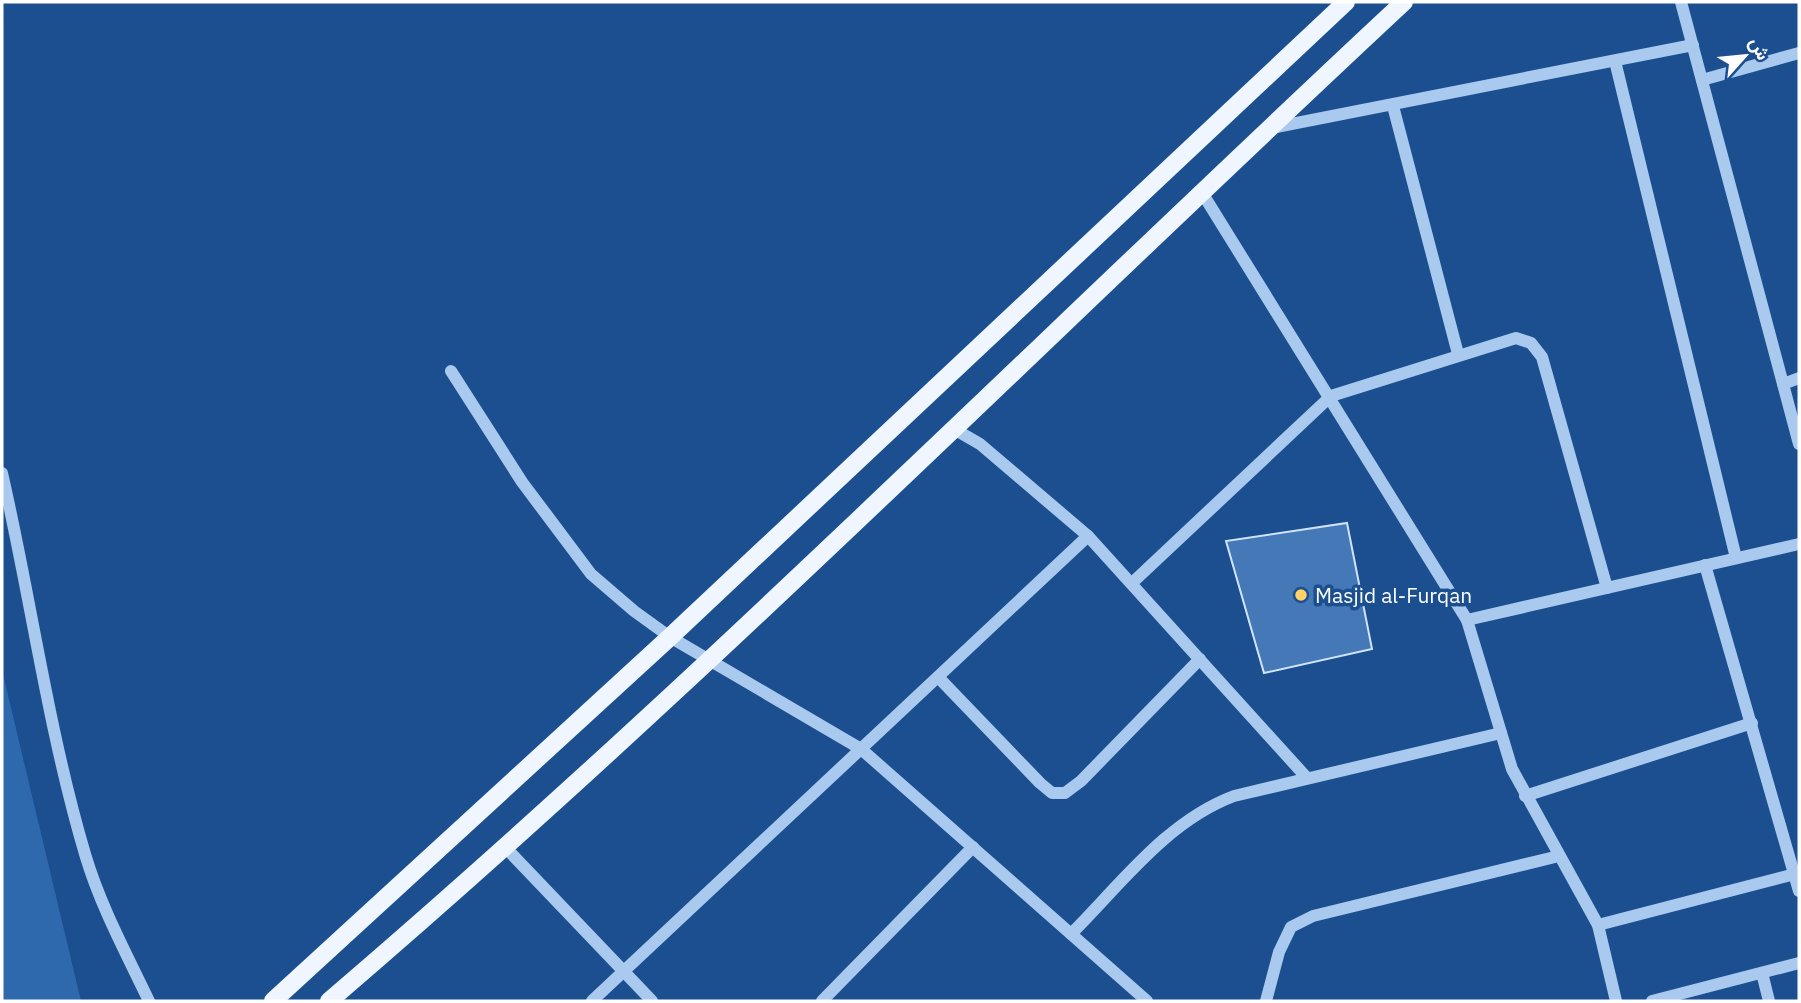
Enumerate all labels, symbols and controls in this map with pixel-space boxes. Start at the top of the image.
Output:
north arrow [1710,21,1780,91]
text: ش [1744,33,1776,64]
place label: Masjid al-Furqan [1315,581,1472,609]
marker: Masjid al-Furqan [1293,587,1309,603]

